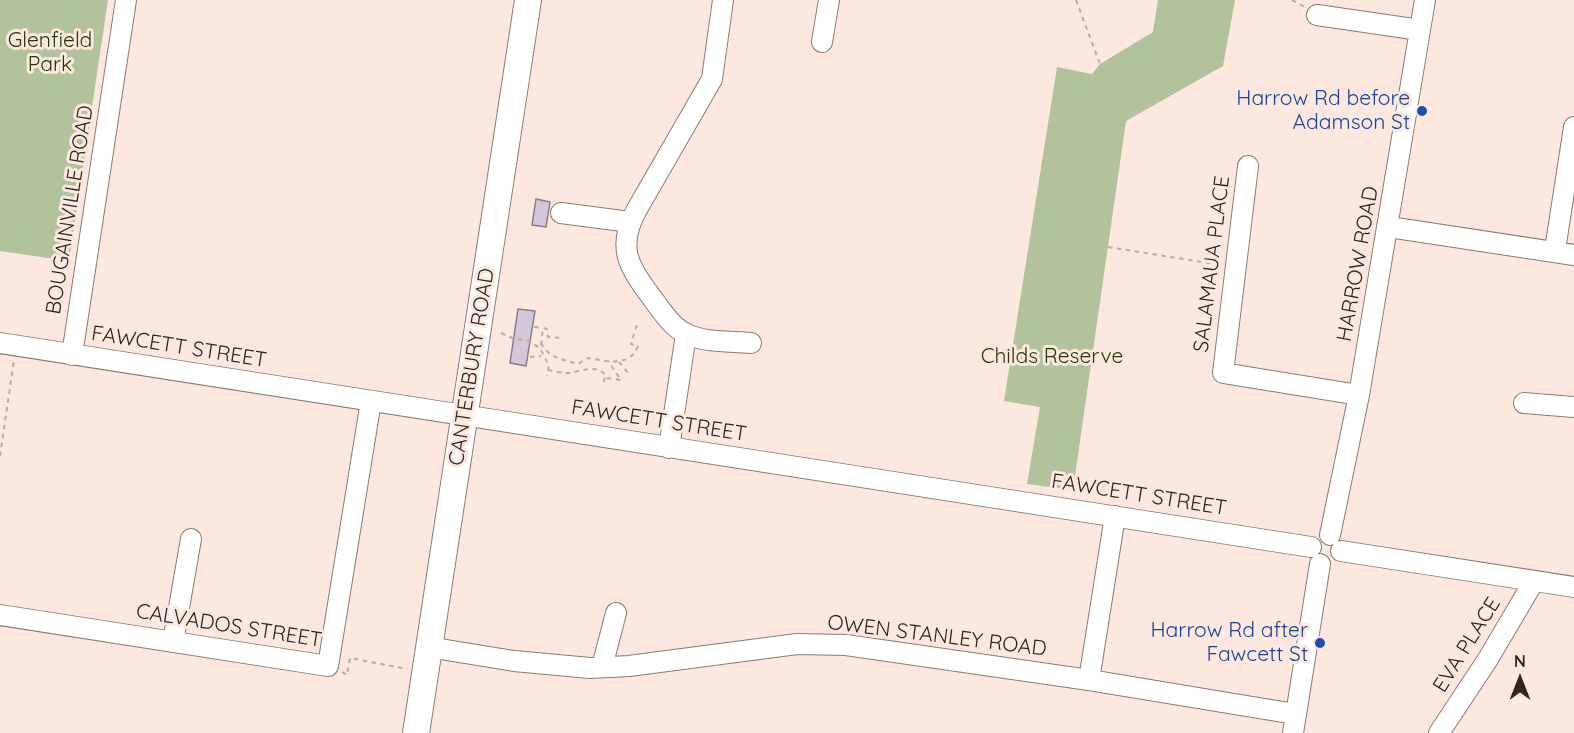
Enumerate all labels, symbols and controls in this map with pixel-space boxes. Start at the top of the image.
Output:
park label: Glenfield Park [8,28,92,78]
place label: Harrow Rd before Adamson St [1236,86,1410,136]
street label: BOUGAINVILLE ROAD [41,104,99,316]
marker: Harrow Rd before Adamson St [1415,104,1429,118]
street label: SALAMAUA PLACE [1189,174,1235,354]
street label: HARROW ROAD [1332,184,1384,344]
street label: CANTERBURY ROAD [444,266,500,468]
street label: FAWCETT STREET [90,321,268,373]
park label: Childs Reserve [981,344,1123,370]
street label: FAWCETT STREET [570,395,748,447]
street label: FAWCETT STREET [1050,469,1228,521]
street label: EVA PLACE [1428,593,1506,697]
street label: CALVADOS STREET [134,599,324,653]
street label: OWEN STANLEY ROAD [826,610,1048,662]
place label: Harrow Rd after Fawcett St [1151,618,1308,668]
marker: Harrow Rd after Fawcett St [1313,636,1327,650]
north arrow [1490,649,1550,709]
text: N [1514,651,1526,671]

